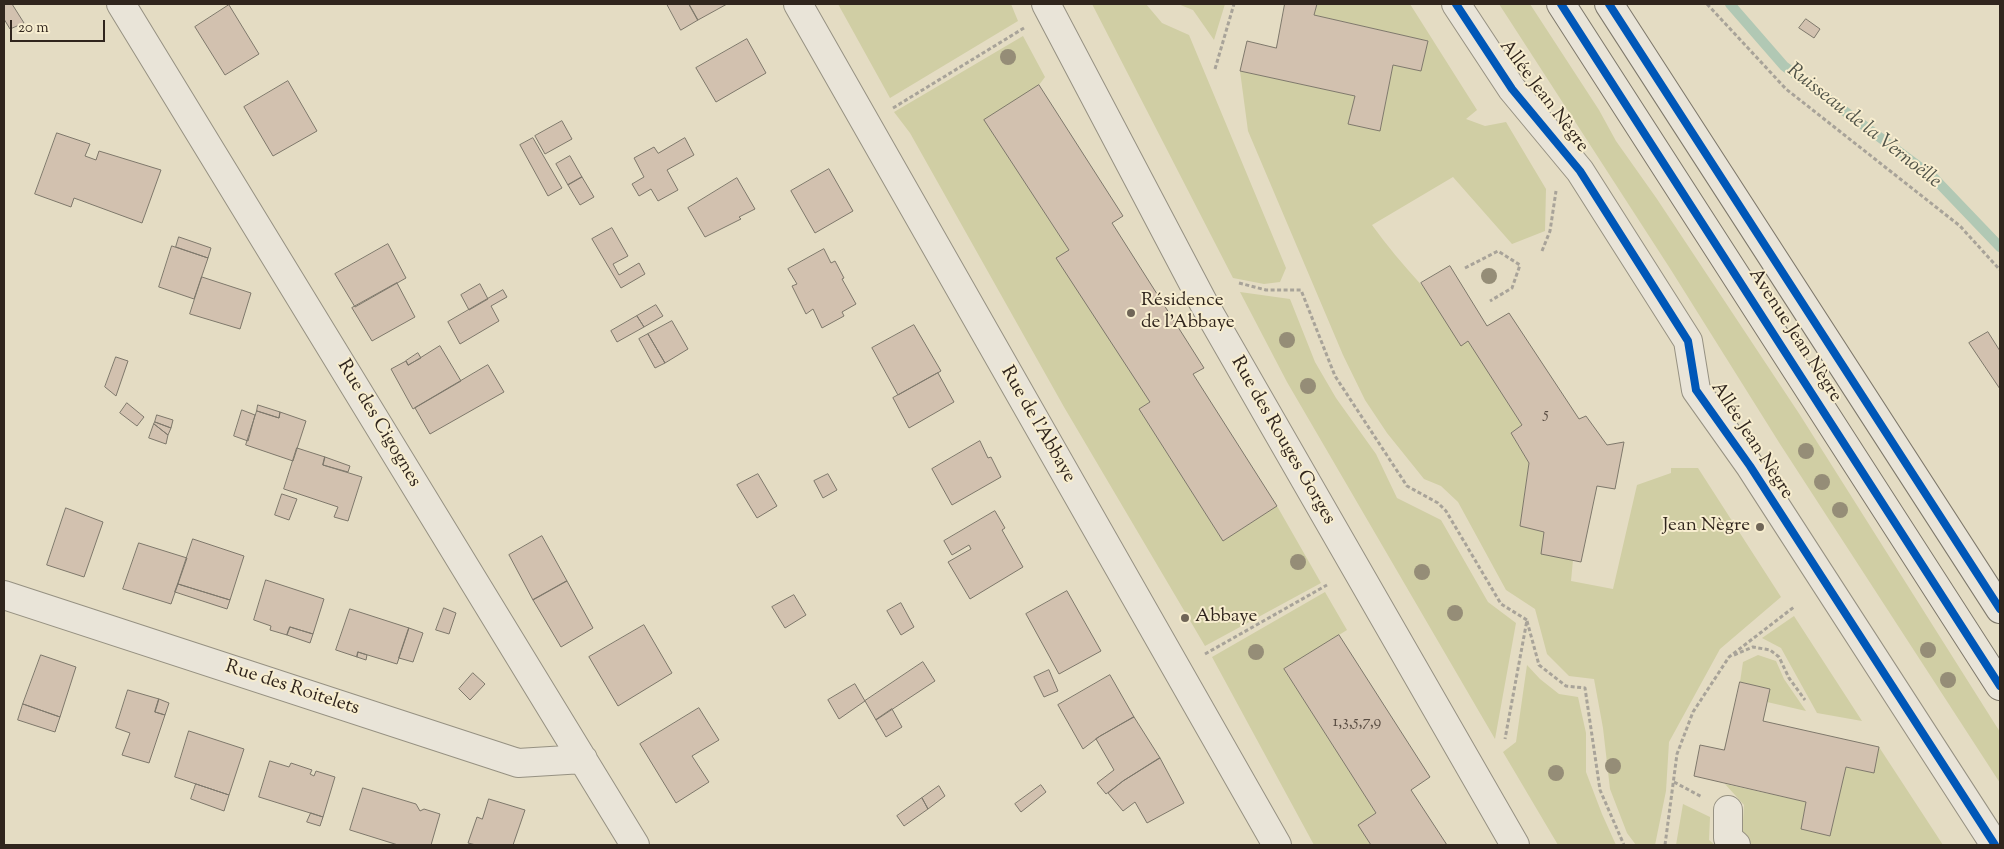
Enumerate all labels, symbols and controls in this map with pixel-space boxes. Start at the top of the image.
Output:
scale bar [12,10,108,42]
text: 20 m [18,18,49,39]
street label: Allée Jean Nègre [1493,36,1593,158]
water label: Ruisseau de la Vernoëlle [1781,59,1945,195]
street label: Avenue Jean Nègre [1742,265,1846,407]
place label: Résidence de l'Abbaye [1141,291,1235,335]
marker: Résidence de l'Abbaye [1125,307,1137,319]
street label: Rue des Rouges Gorges [1225,353,1339,529]
street label: Rue des Cigognes [331,356,425,492]
street label: Rue de l'Abbaye [994,363,1080,487]
street label: Allée Jean Nègre [1705,378,1797,504]
house number: 5 [1543,405,1549,425]
place label: Jean Nègre [1663,516,1750,538]
marker: Jean Nègre [1754,521,1766,533]
place label: Abbaye [1195,607,1257,629]
marker: Abbaye [1179,612,1191,624]
street label: Rue des Roitelets [222,657,362,721]
house number: 1,3,5,7,9 [1333,713,1381,733]

